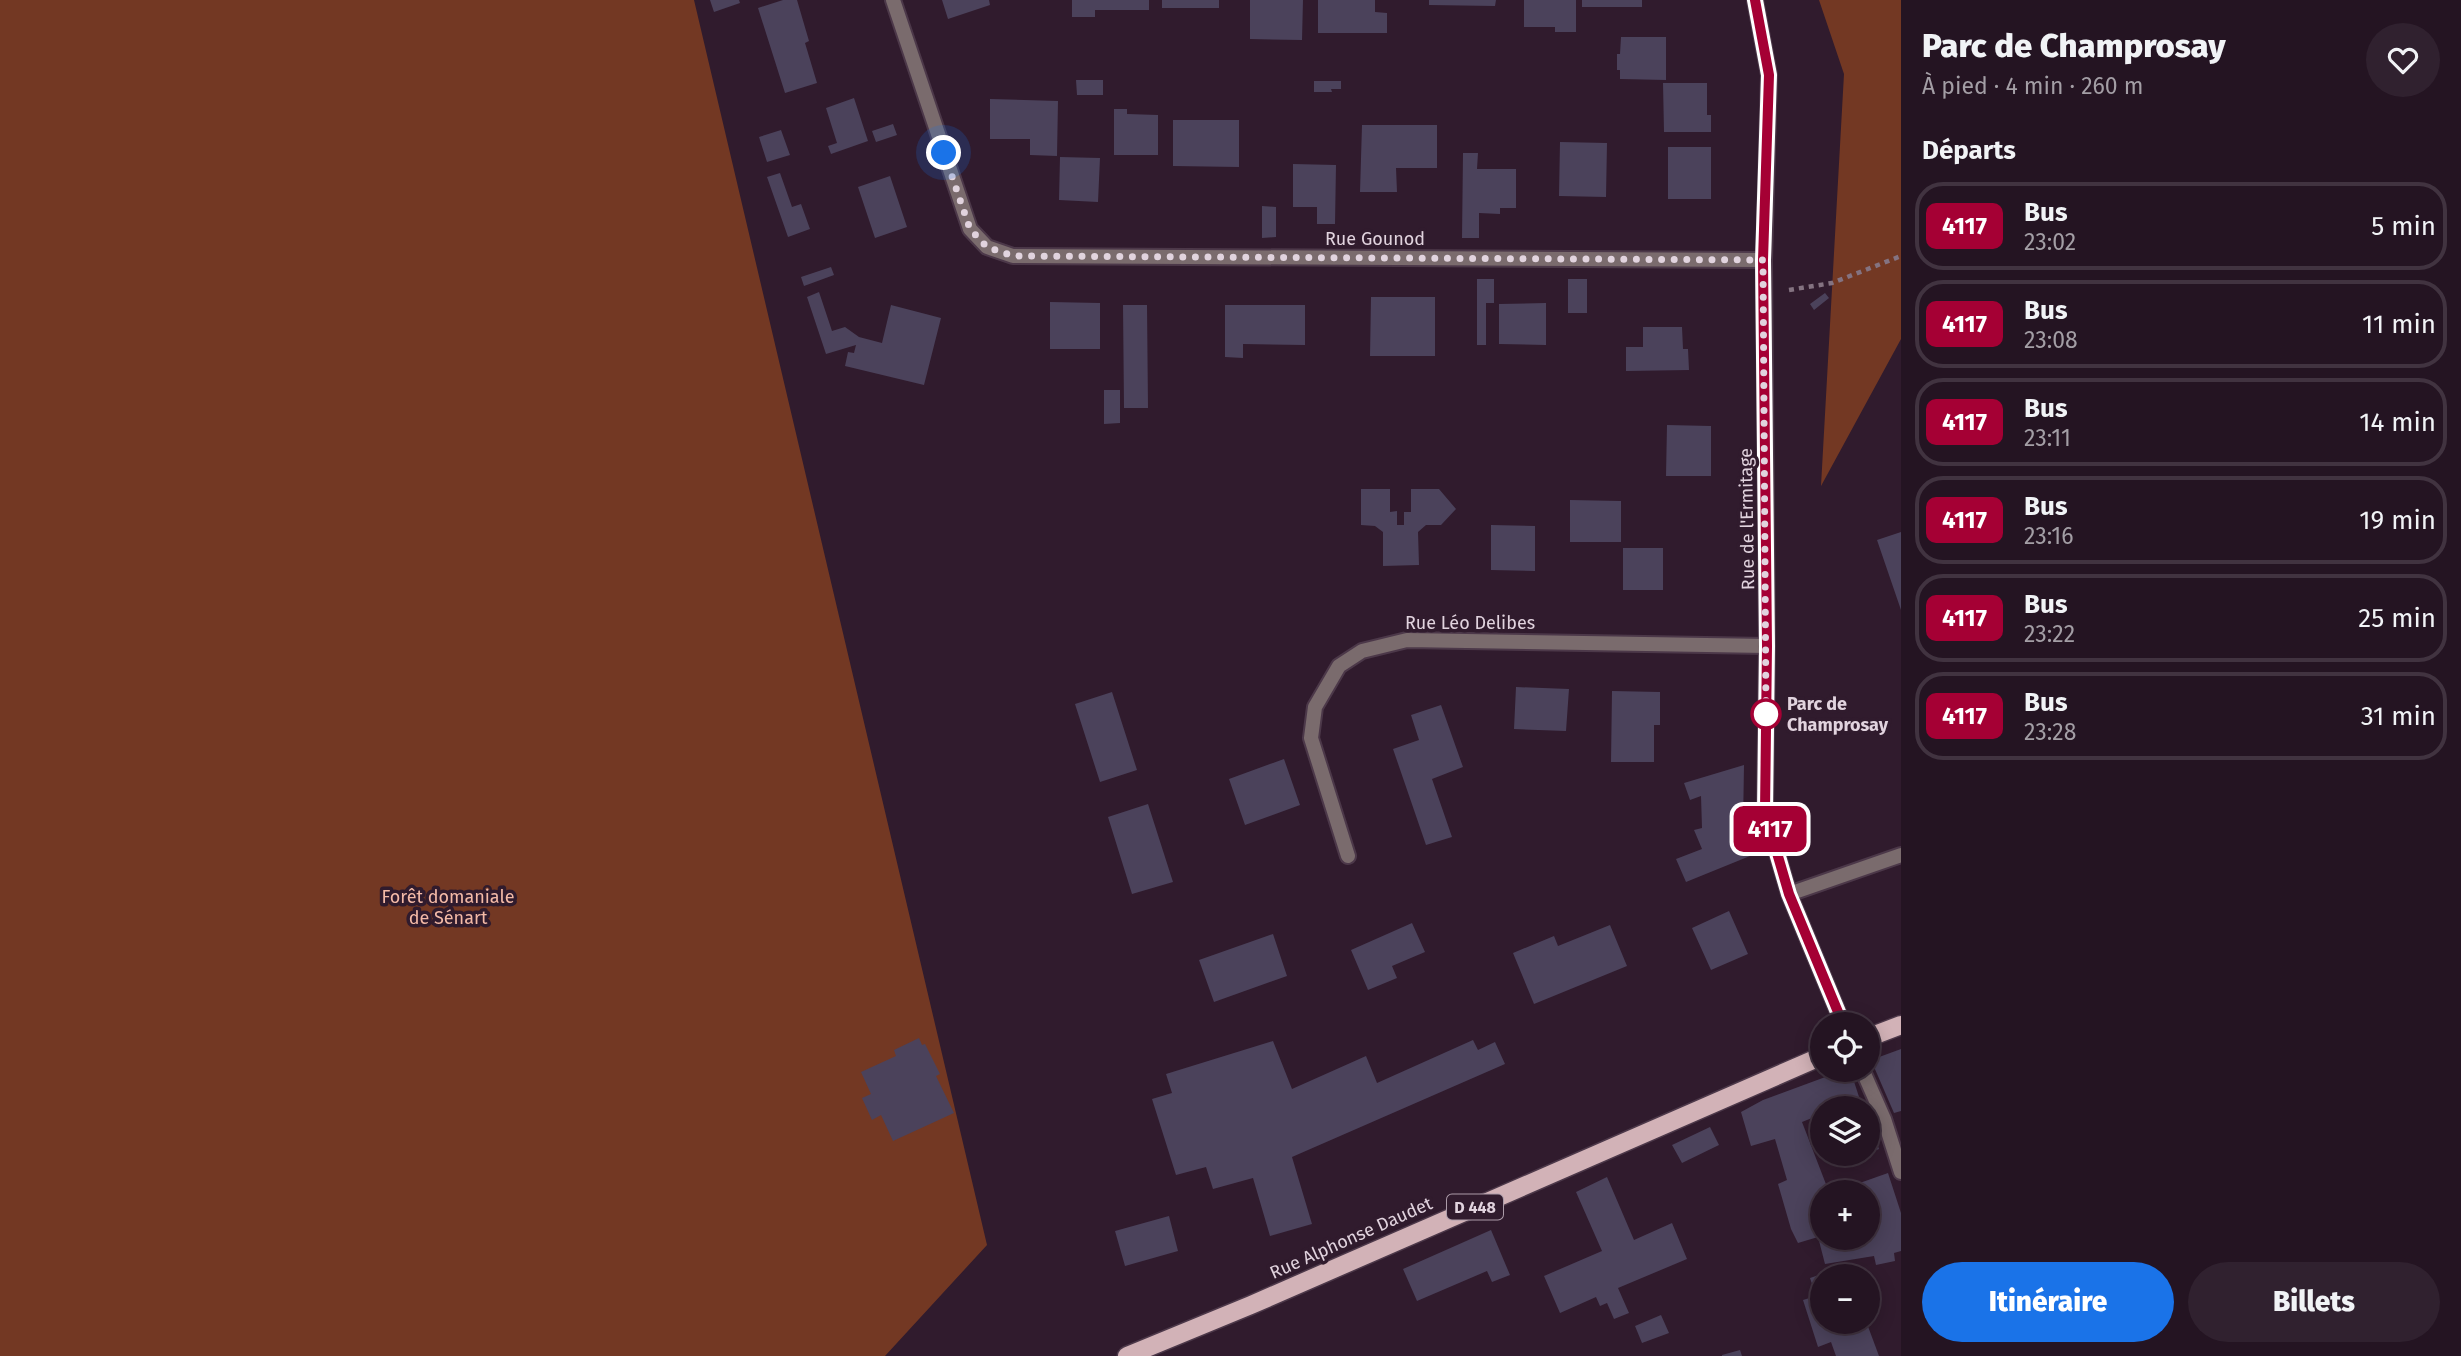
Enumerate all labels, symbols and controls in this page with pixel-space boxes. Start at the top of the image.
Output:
button: heart [2366,23,2440,97]
text: Parc de Champrosay [1922,26,2226,66]
text: À pied · 4 min · 260 m [1922,72,2143,100]
your location [926,135,961,170]
text: Départs [1922,135,2016,166]
text: Bus [2024,197,2067,228]
text: 5 min [2371,211,2436,242]
text: 4117 [1942,212,1987,240]
street label: Rue Gounod [1325,228,1425,250]
text: 23:02 [2024,228,2076,256]
text: Bus [2024,295,2067,326]
text: 11 min [2362,309,2436,340]
text: 4117 [1942,310,1987,338]
text: 23:08 [2024,326,2078,354]
text: Bus [2024,393,2067,424]
text: 14 min [2359,407,2436,438]
text: 4117 [1942,408,1987,436]
text: 23:11 [2024,424,2071,452]
street label: Rue de l'Ermitage [1735,448,1759,590]
text: Bus [2024,491,2067,522]
text: 19 min [2359,505,2436,536]
text: 4117 [1942,506,1987,534]
text: 23:16 [2024,522,2074,550]
text: Bus [2024,589,2067,620]
text: 25 min [2358,603,2436,634]
text: 4117 [1942,604,1987,632]
street label: Rue Léo Delibes [1405,612,1535,634]
text: 23:22 [2024,620,2075,648]
text: Bus [2024,687,2067,718]
place label: Parc de Champrosay [1787,693,1889,736]
marker: Parc de Champrosay [1751,699,1781,729]
text: 31 min [2361,701,2436,732]
text: 4117 [1942,702,1987,730]
text: 23:28 [2024,718,2076,746]
line badge: 4117 [1721,806,1819,852]
text: 4117 [1748,815,1792,843]
park label: Forêt domaniale de Sénart [382,886,514,929]
map controls [1810,1012,1880,1334]
button: locate [1810,1012,1880,1082]
button: layers [1810,1096,1880,1166]
button: + [1810,1180,1880,1250]
street label: Rue Alphonse Daudet [1266,1192,1436,1284]
road number: D 448 [1447,1194,1503,1219]
button: Itinéraire [1922,1262,2174,1342]
button: Billets [2188,1262,2440,1342]
button: − [1810,1264,1880,1334]

